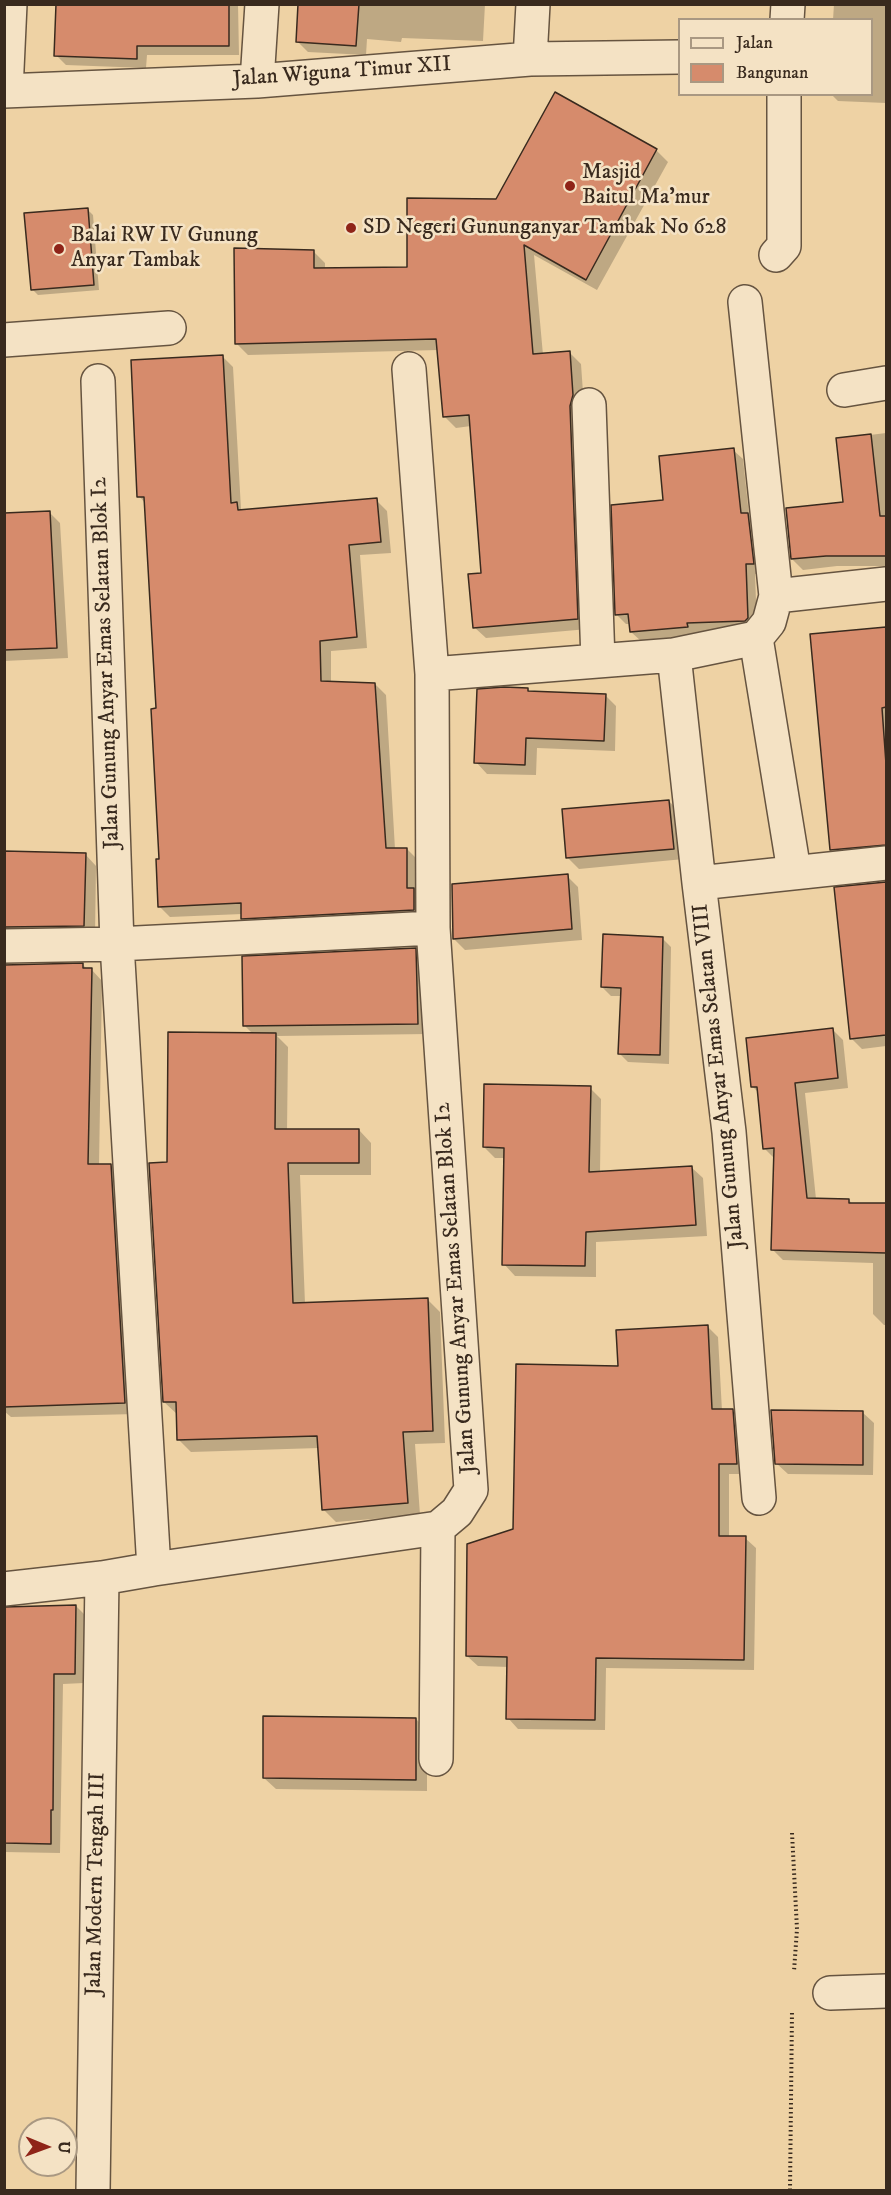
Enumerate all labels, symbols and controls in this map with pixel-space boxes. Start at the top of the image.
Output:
legend [678,18,873,96]
text: Jalan [736,32,773,54]
street label: Jalan Wiguna Timur XII [232,52,452,94]
text: Bangunan [736,62,808,84]
place label: Masjid Baitul Ma'mur [582,160,710,212]
marker: Masjid Baitul Ma'mur [563,179,577,193]
place label: SD Negeri Gununganyar Tambak No 628 [363,215,726,241]
marker: SD Negeri Gununganyar Tambak No 628 [344,221,358,235]
place label: Balai RW IV Gunung Anyar Tambak [71,223,258,274]
marker: Balai RW IV Gunung Anyar Tambak [52,242,66,256]
street label: Jalan Gunung Anyar Emas Selatan Blok I2 [87,477,127,849]
street label: Jalan Gunung Anyar Emas Selatan VIII [689,902,751,1250]
street label: Jalan Gunung Anyar Emas Selatan Blok I2 [431,1102,483,1474]
street label: Jalan Modern Tengah III [82,1772,112,1996]
north arrow [18,2117,78,2177]
text: U [54,2141,74,2154]

